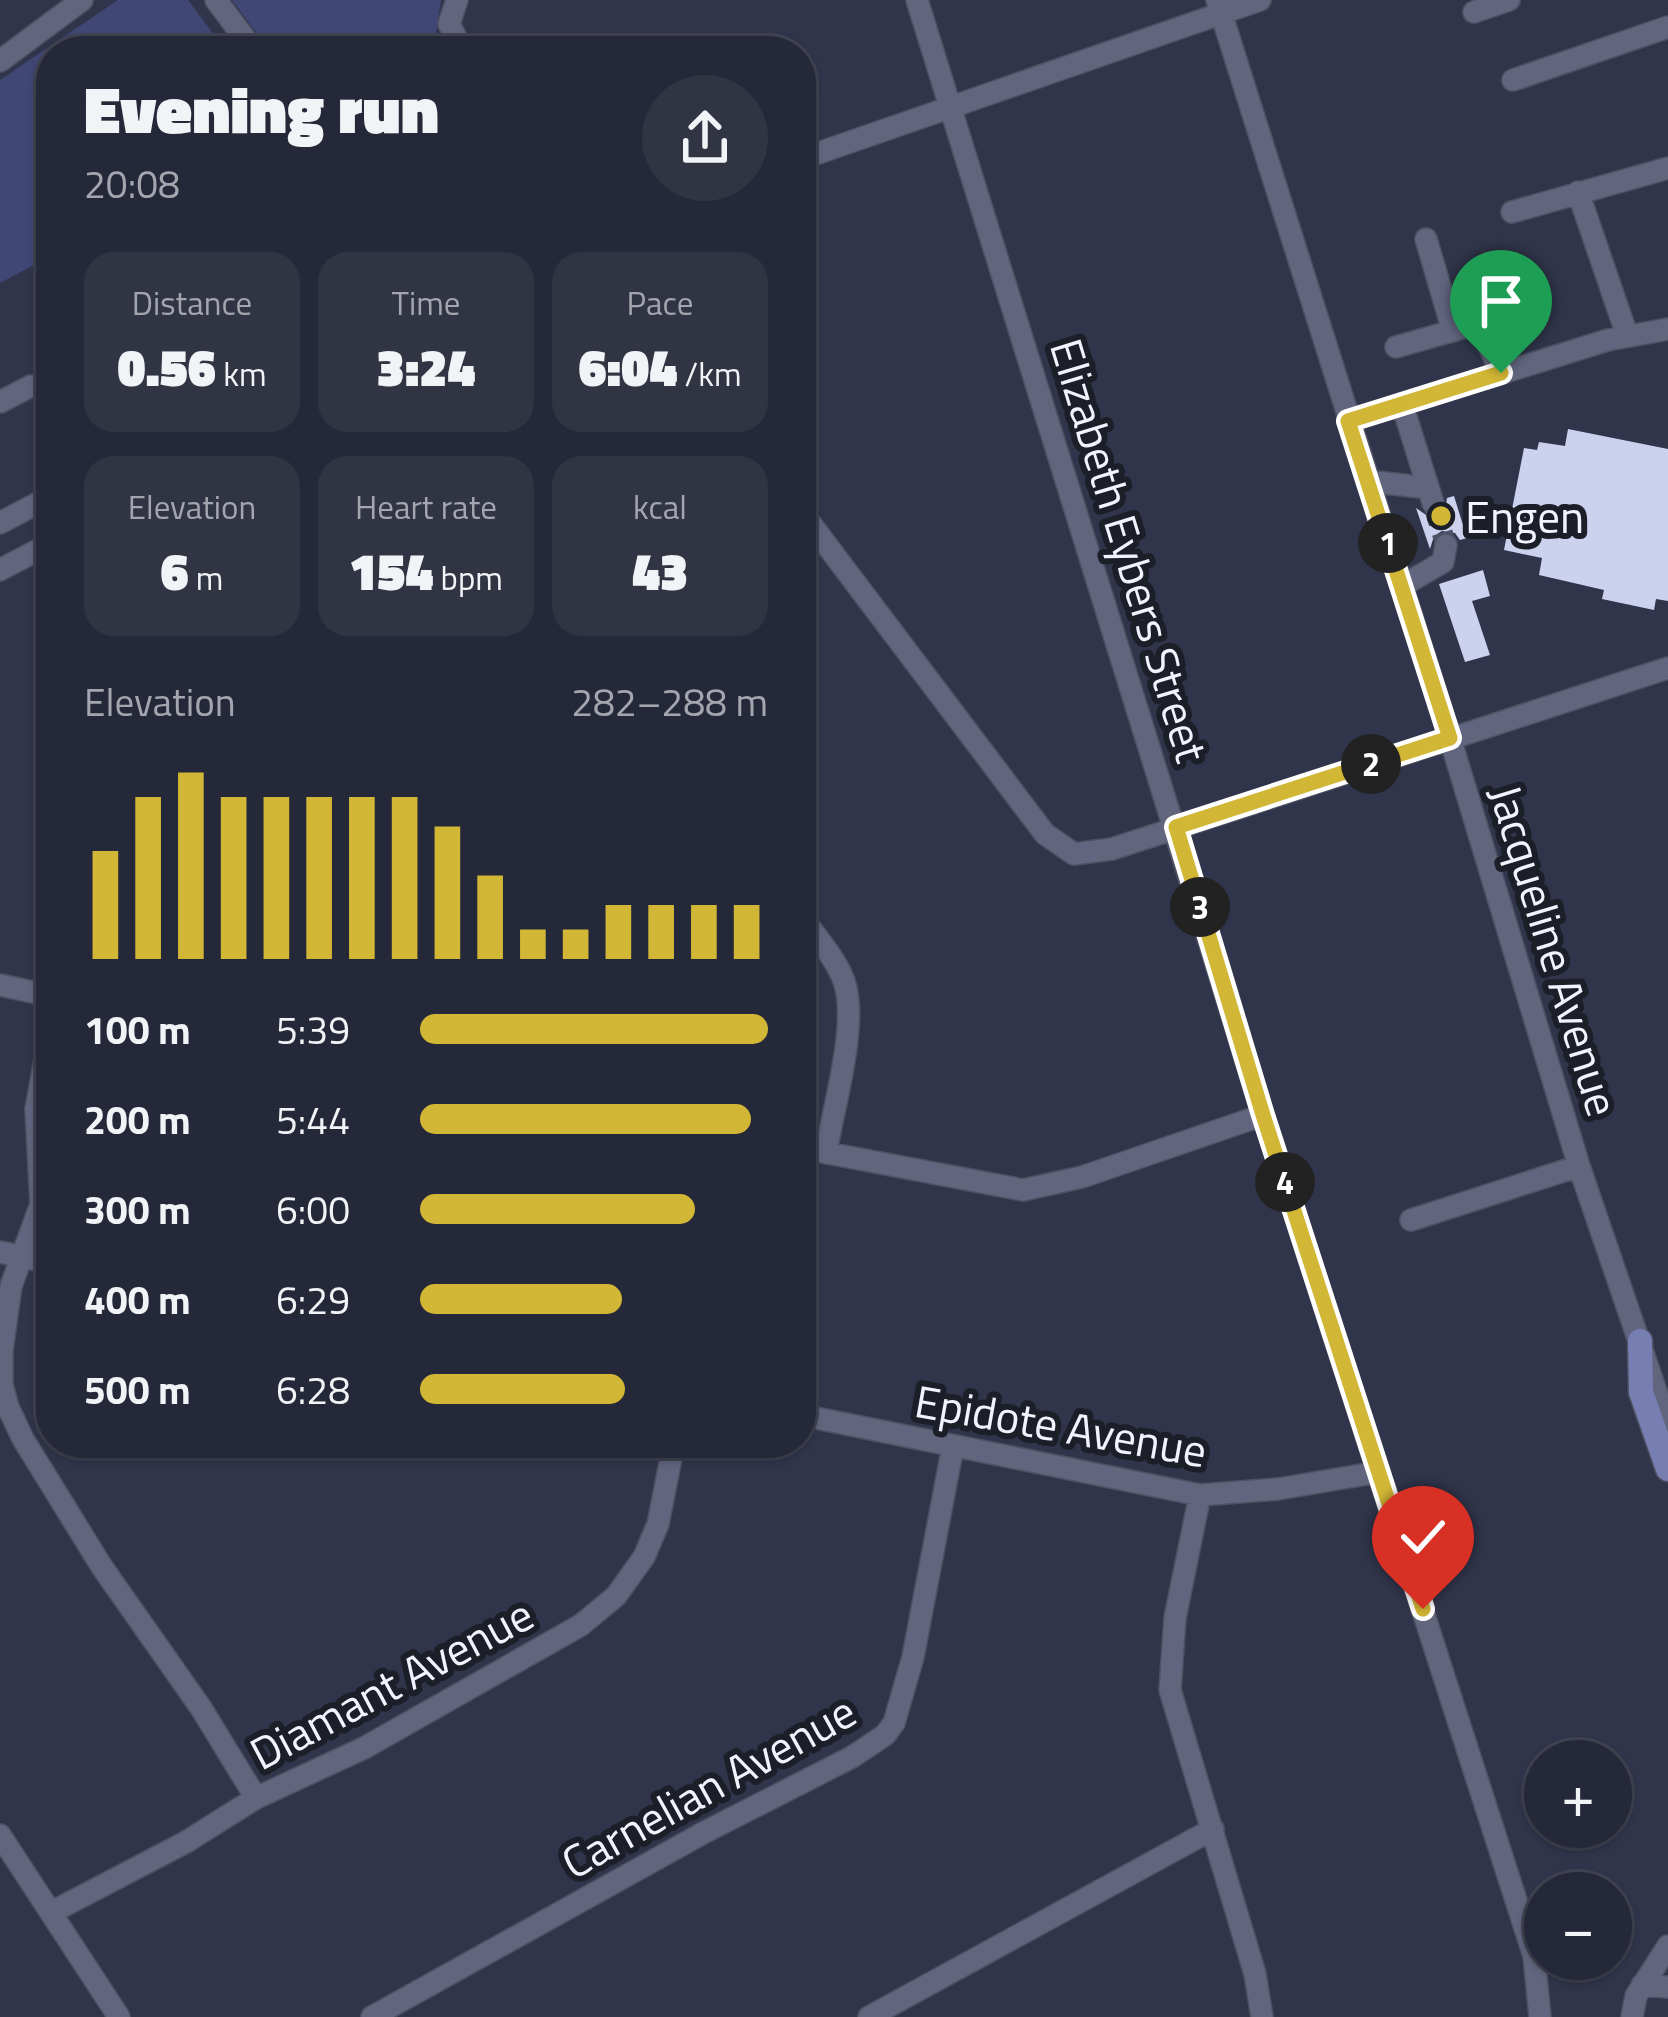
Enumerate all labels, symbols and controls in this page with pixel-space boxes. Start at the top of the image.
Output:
text: Evening run [84,58,439,159]
button: share [642,75,768,201]
text: 20:08 [84,154,180,213]
pin [1450,250,1552,373]
icon: arrive [1468,268,1534,334]
text: Distance [132,278,252,328]
text: Time [392,278,460,328]
text: Pace [627,278,693,328]
text: 0.56 [117,328,216,406]
text: 3:24 [377,328,475,406]
text: 6:04 [578,328,677,406]
street label: Elizabeth Eybers Street [1033,330,1227,770]
text: km [216,349,267,399]
text: /km [677,349,742,399]
text: Elevation [128,482,256,532]
text: Heart rate [355,482,497,532]
text: kcal [633,482,687,532]
place label: Engen [1465,482,1584,550]
marker: Engen [1428,503,1454,529]
pin: 1 [1358,513,1418,573]
text: 1 [1379,518,1397,568]
text: 6 [161,532,189,610]
text: 154 [349,532,433,610]
text: 43 [632,532,688,610]
text: m [189,553,223,603]
text: bpm [433,553,503,603]
text: Elevation [84,672,236,731]
text: 282–288 m [571,672,768,731]
pin: 2 [1341,734,1401,794]
text: 2 [1362,739,1380,789]
street label: Jacqueline Avenue [1472,776,1638,1124]
pin: 3 [1170,877,1230,937]
text: 3 [1191,882,1209,932]
text: 100 m [84,1000,191,1059]
text: 5:39 [276,1000,350,1059]
text: 200 m [84,1090,191,1149]
text: 5:44 [276,1090,350,1149]
pin: 4 [1255,1152,1315,1212]
text: 4 [1276,1157,1294,1207]
text: 300 m [84,1180,191,1239]
text: 6:00 [276,1180,350,1239]
text: 400 m [84,1270,191,1329]
text: 6:29 [276,1270,350,1329]
text: 500 m [84,1360,191,1419]
text: 6:28 [276,1360,350,1419]
street label: Epidote Avenue [910,1366,1212,1484]
pin [1372,1486,1474,1609]
icon: check [1390,1504,1456,1570]
street label: Diamant Avenue [237,1580,545,1786]
street label: Carnelian Avenue [548,1677,868,1895]
map controls [1524,1740,1632,1980]
button: + [1524,1740,1632,1848]
button: − [1524,1872,1632,1980]

